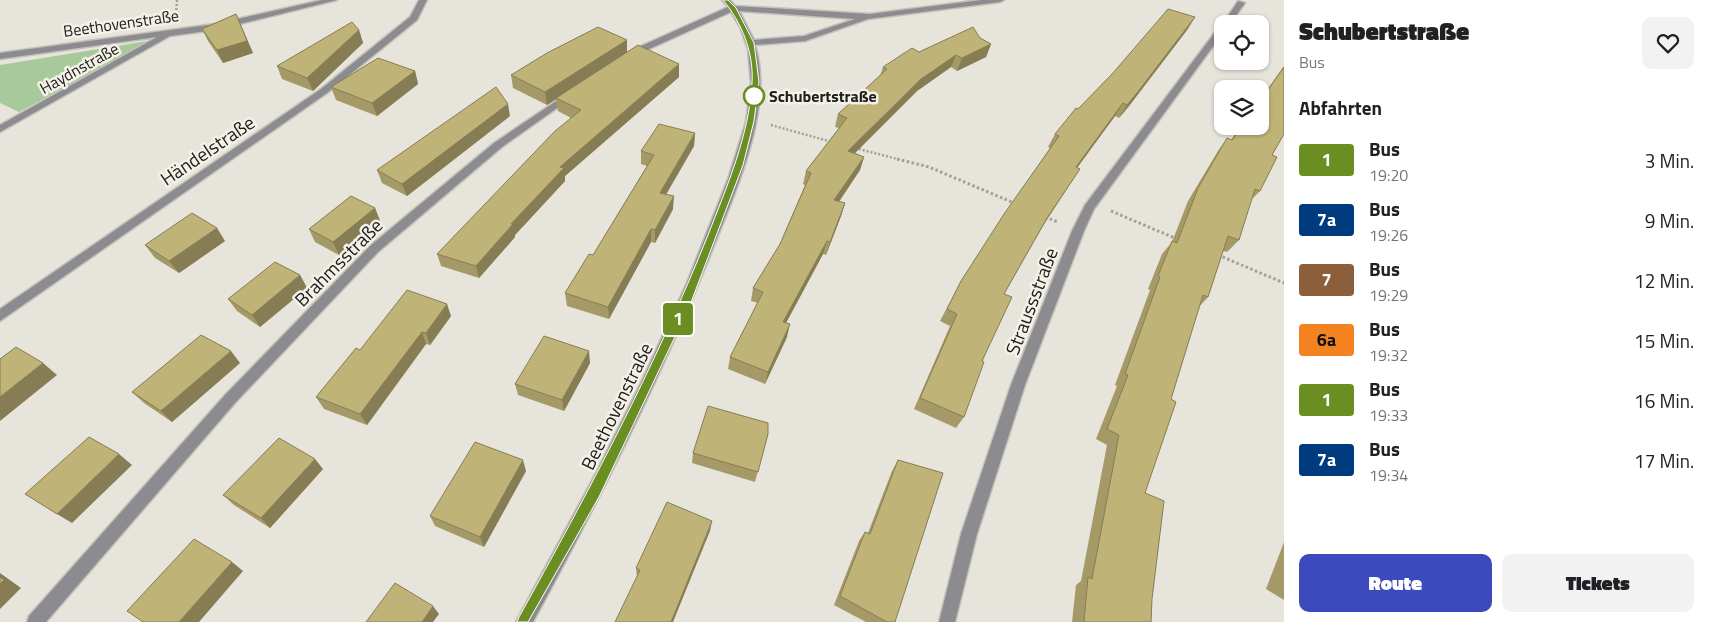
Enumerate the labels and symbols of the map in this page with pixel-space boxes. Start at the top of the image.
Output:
street label: Beethovenstraße [62,3,180,43]
street label: Haydnstraße [35,36,123,100]
place label: Schubertstraße [769,84,877,108]
marker: Schubertstraße [743,85,765,107]
street label: Händelstraße [154,108,260,192]
street label: Brahmsstraße [287,211,389,313]
street label: Straussstraße [997,243,1065,359]
line badge: 1 [662,303,694,335]
street label: Beethovenstraße [573,337,659,475]

